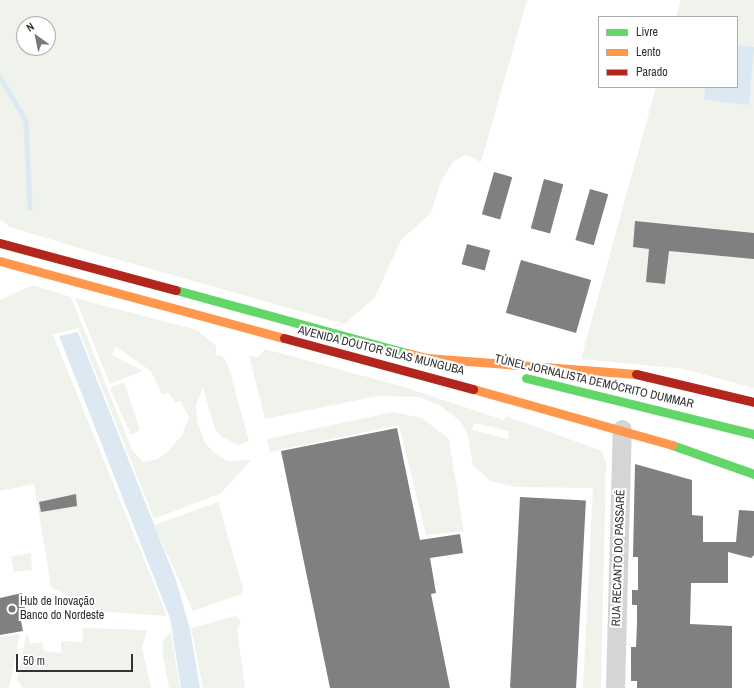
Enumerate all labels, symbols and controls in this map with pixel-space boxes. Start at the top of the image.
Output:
north arrow [16,16,56,56]
legend [598,16,738,88]
text: N [23,19,37,34]
text: Livre [636,24,658,40]
text: Lento [636,44,661,60]
text: Parado [636,64,668,80]
street label: AVENIDA DOUTOR SILAS MUNGUBA [296,323,466,379]
street label: TÚNEL JORNALISTA DEMÓCRITO DUMMAR [493,352,695,412]
street label: RUA RECANTO DO PASSARÉ [609,489,629,627]
place label: Hub de Inovação Banco do Nordeste [20,595,104,623]
marker: Hub de Inovação Banco do Nordeste [7,604,17,614]
scale bar [18,646,135,672]
text: 50 m [23,653,45,669]

